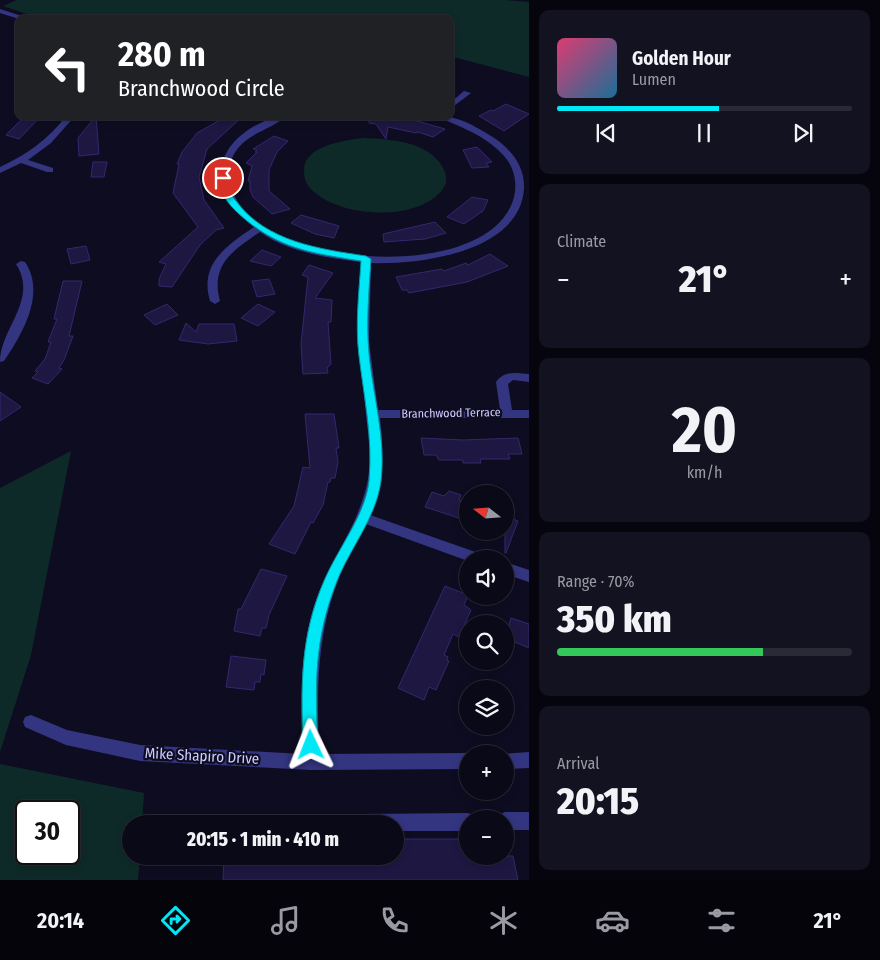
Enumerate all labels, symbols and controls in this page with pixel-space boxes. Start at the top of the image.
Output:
text: 280 m [118,33,206,75]
icon: left [35,35,100,100]
text: Golden Hour [632,47,731,70]
text: Lumen [632,70,676,89]
text: Branchwood Circle [118,75,285,102]
icon: previous [592,119,620,147]
icon: pause [690,119,718,147]
icon: next [789,119,817,147]
pin [202,157,244,199]
icon: arrive [209,164,237,192]
text: Climate [557,232,606,251]
text: 21° [679,256,730,302]
text: − [557,263,570,296]
text: + [839,263,852,296]
text: 20 [672,391,737,469]
street label: Branchwood Terrace [401,405,501,421]
text: km/h [687,463,722,482]
north arrow [459,485,514,540]
map controls [459,485,514,865]
button: sound [459,550,514,605]
text: Range · 70% [557,572,635,591]
text: 350 km [557,596,672,642]
button: search [459,615,514,670]
button: layers [459,680,514,735]
position arrow [284,718,336,770]
street label: Mike Shapiro Drive [144,744,260,768]
button: + [459,745,514,800]
text: Arrival [557,754,599,773]
text: 20:15 [557,778,639,824]
speed limit sign: 30 [15,800,80,865]
button: − [459,810,514,865]
text: 20:15 · 1 min · 410 m [187,828,339,851]
icon: directions [158,903,193,938]
icon: music [268,903,303,938]
icon: phone [377,903,412,938]
icon: climate [486,903,521,938]
icon: car [595,903,630,938]
icon: filters [704,903,739,938]
text: 20:14 [37,907,84,934]
text: 21° [813,907,843,934]

